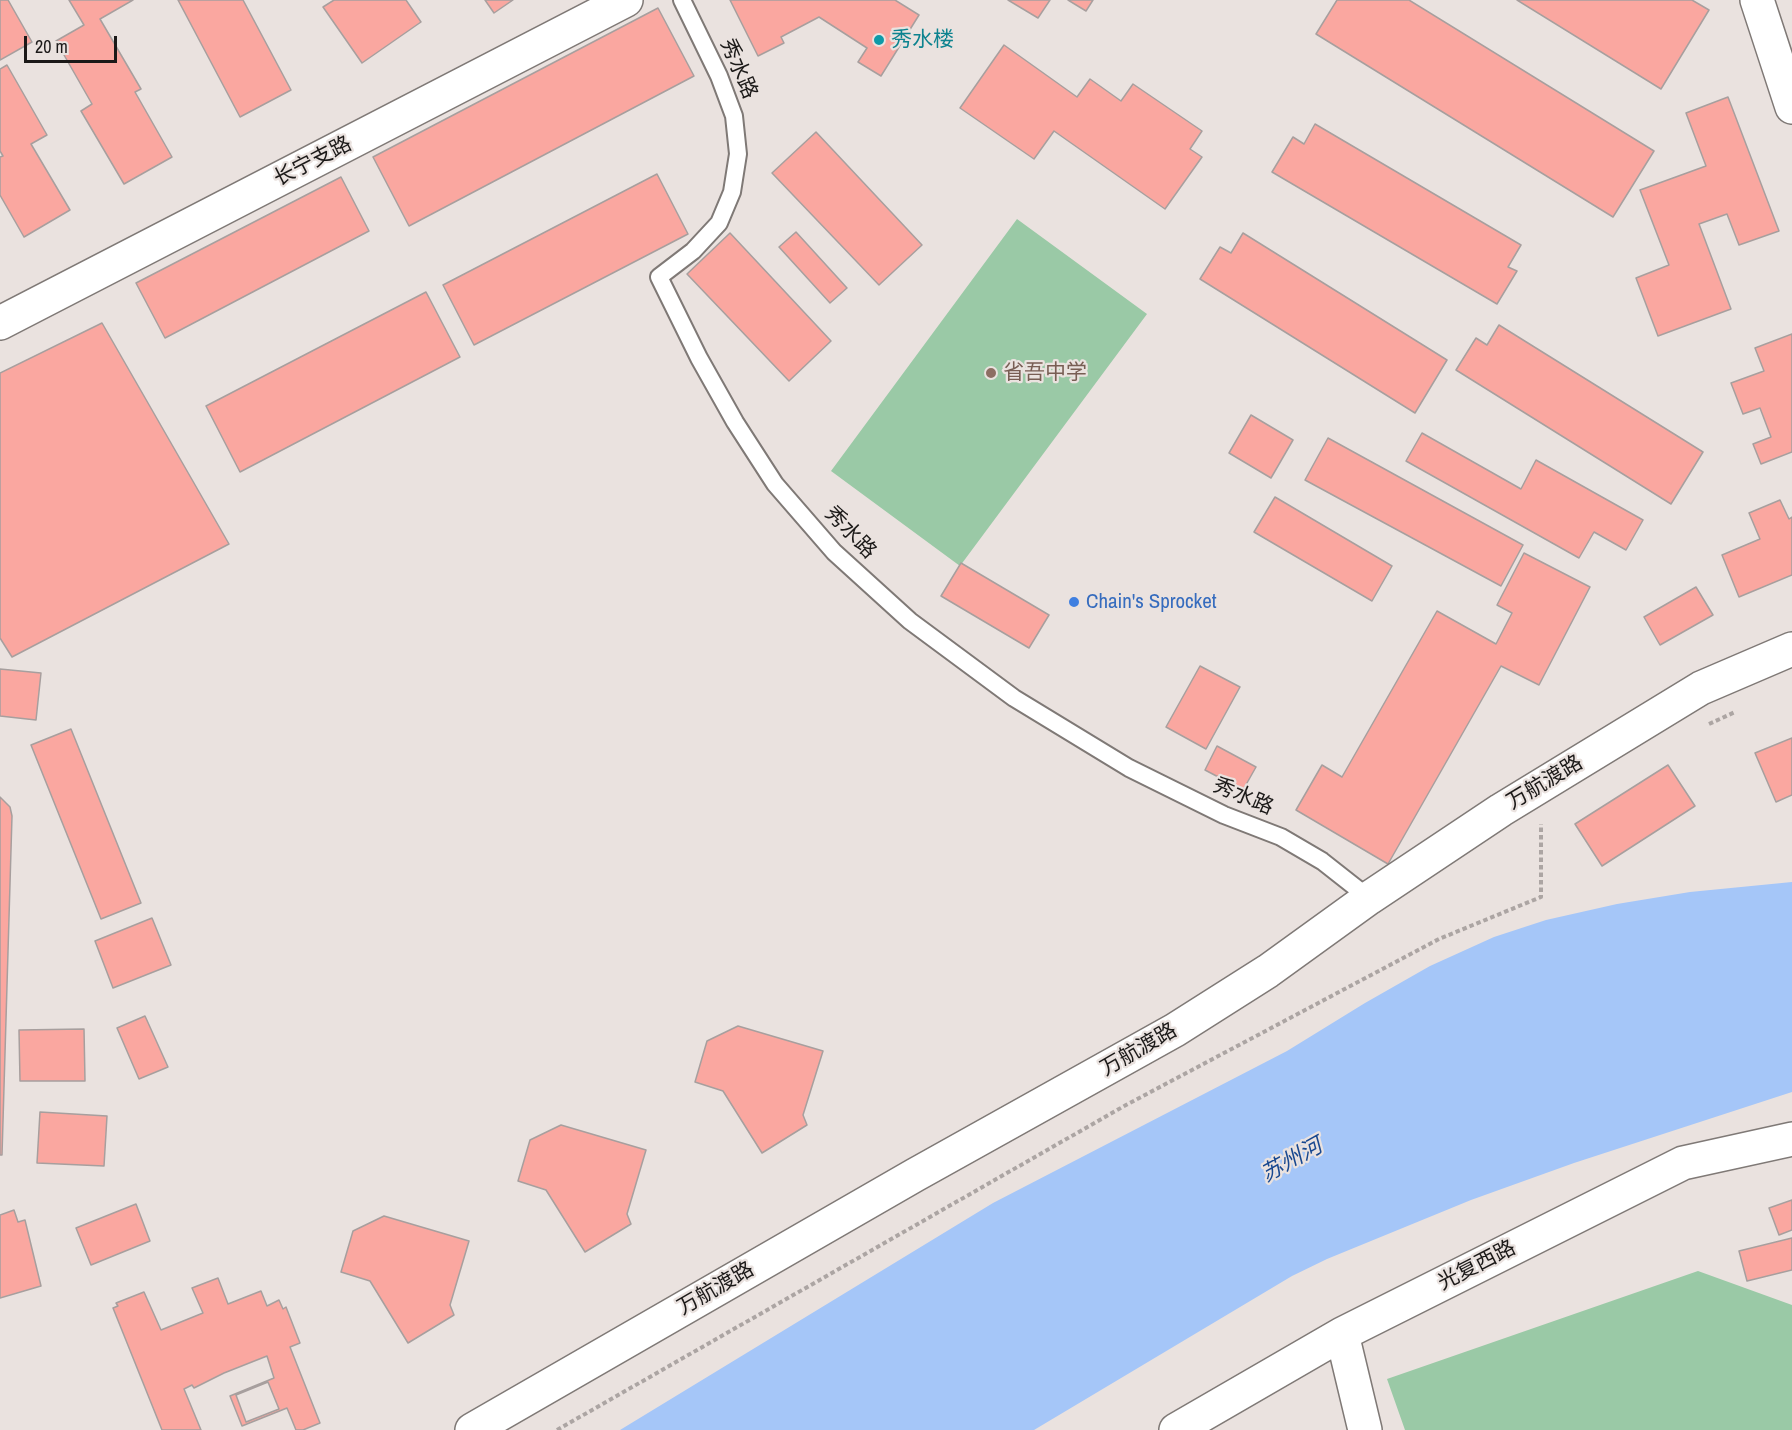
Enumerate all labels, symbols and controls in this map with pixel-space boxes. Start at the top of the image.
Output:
scale bar [27,24,120,62]
place label: 秀水楼 [891,27,954,53]
marker: 秀水楼 [872,33,886,47]
text: 20 m [35,34,68,59]
street label: 秀水路 [714,35,762,103]
street label: 长宁支路 [270,132,356,192]
place label: 省吾中学 [1003,360,1087,386]
marker: 省吾中学 [984,366,998,380]
street label: 秀水路 [819,502,881,564]
place label: Chain's Sprocket [1086,589,1217,615]
marker: Chain's Sprocket [1067,595,1081,609]
street label: 万航渡路 [1503,751,1587,815]
street label: 秀水路 [1209,773,1277,821]
street label: 万航渡路 [1096,1018,1182,1082]
water label: 苏州河 [1257,1133,1327,1189]
street label: 光复西路 [1434,1236,1520,1296]
street label: 万航渡路 [673,1257,759,1321]

